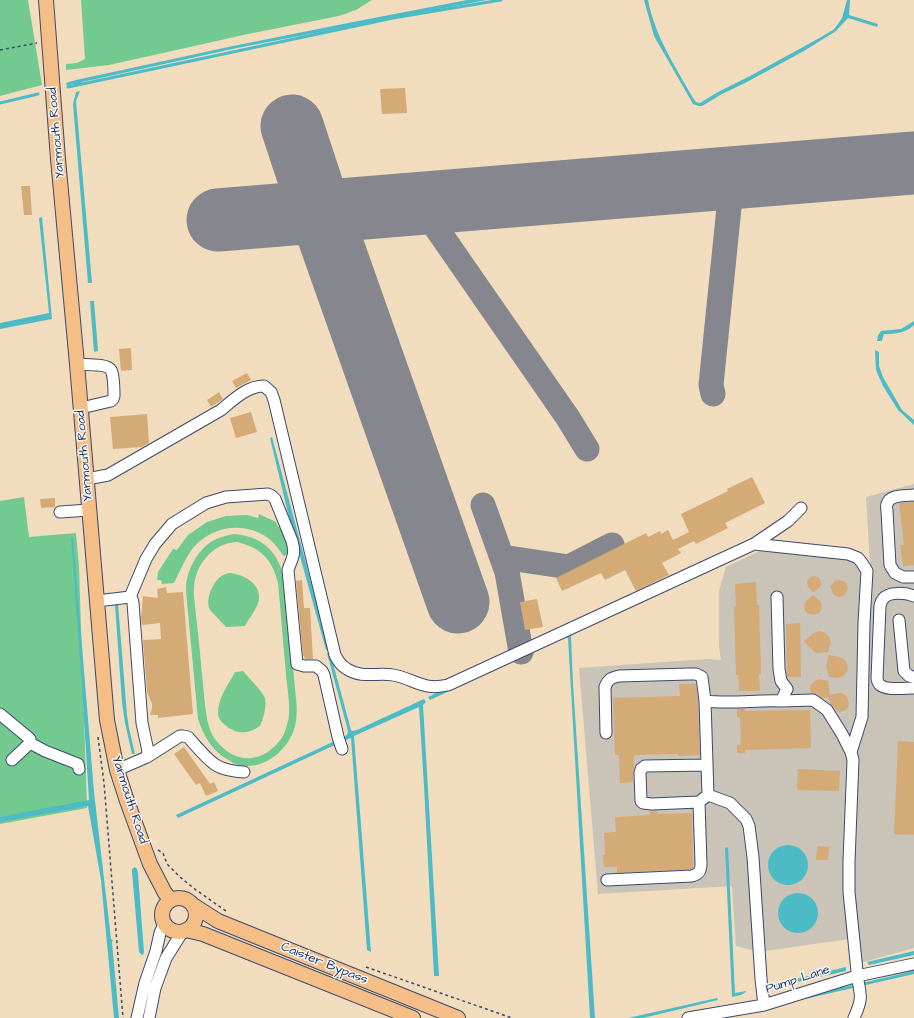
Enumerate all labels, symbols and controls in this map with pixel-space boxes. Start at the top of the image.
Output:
street label: Yarmouth Road [45,87,69,179]
street label: Yarmouth Road [73,410,97,502]
street label: Yarmouth Road [107,754,151,846]
street label: Caister Bypass [278,939,370,989]
street label: Pump Lane [764,962,832,998]

